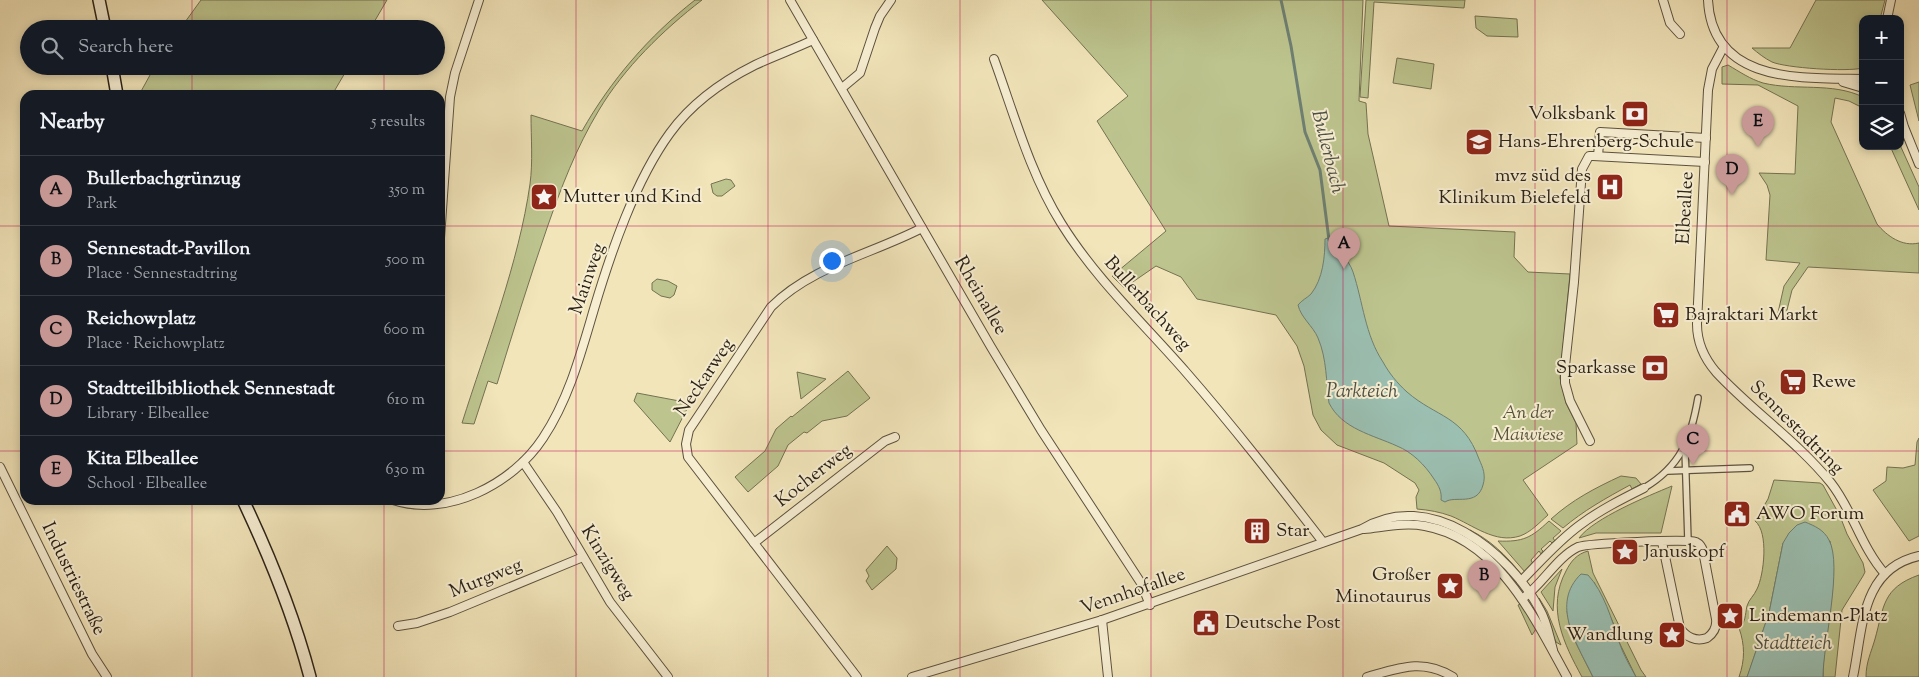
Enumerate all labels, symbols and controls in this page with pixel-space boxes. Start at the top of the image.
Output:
map controls [1859,15,1904,150]
button: + [1859,15,1904,60]
search box [20,20,445,75]
icon: search [38,34,66,62]
text: Search here [78,34,173,61]
button: − [1859,60,1904,105]
bank icon: Volksbank [1620,99,1650,129]
place label: Volksbank [1528,101,1617,128]
button: layers [1859,105,1904,150]
pin: E [1742,106,1774,147]
water label: Bullerbach [1303,107,1351,197]
text: Nearby [40,108,105,138]
text: 5 results [371,111,425,134]
school or university icon: Hans-Ehrenberg-Schule [1464,127,1494,157]
place label: Hans-Ehrenberg-Schule [1498,129,1694,156]
pin: D [1716,154,1748,195]
place label: mvz süd des Klinikum Bielefeld [1438,163,1591,212]
text: Bullerbachgrünzug [87,166,240,193]
street label: Elbeallee [1671,171,1701,245]
hospital icon: mvz süd des Klinikum Bielefeld [1595,172,1625,202]
text: A [50,179,63,202]
text: 350 m [388,179,425,202]
place icon: Mutter und Kind [529,182,559,212]
place label: Mutter und Kind [563,184,702,211]
text: Park [87,193,118,216]
pin: A [1328,228,1360,269]
text: Sennestadt-Pavillon [87,236,251,263]
street label: Mainweg [563,240,613,318]
your location [819,248,845,274]
text: B [51,249,61,272]
text: 500 m [386,249,425,272]
street label: Bullerbachweg [1097,251,1197,357]
street label: Rheinallee [947,252,1014,341]
text: Place · Sennestadtring [87,263,237,286]
supermarket icon: Bajraktari Markt [1651,300,1681,330]
place label: Bajraktari Markt [1685,302,1819,329]
text: Reichowplatz [87,306,196,333]
text: C [50,319,62,342]
text: 600 m [383,319,425,342]
text: Place · Reichowplatz [87,333,225,356]
street label: Neckarweg [669,333,741,423]
bank icon: Sparkasse [1640,353,1670,383]
place label: Sparkasse [1556,355,1636,382]
supermarket icon: Rewe [1778,367,1808,397]
place label: Rewe [1812,369,1856,396]
street label: Sennestadtring [1743,375,1849,481]
text: Stadtteilbibliothek Sennestadt [87,376,335,403]
water label: Parkteich [1326,378,1398,407]
text: D [50,389,62,412]
text: 610 m [387,389,425,412]
park label: An der Maiwiese [1493,400,1564,449]
text: Library · Elbeallee [87,403,209,426]
pin: C [1677,424,1709,465]
street label: Kocherweg [770,437,858,515]
text: Kita Elbeallee [87,446,198,473]
text: E [51,459,61,482]
text: 630 m [386,459,425,482]
text: School · Elbeallee [87,473,207,496]
public building icon: AWO Forum [1722,499,1752,529]
place label: AWO Forum [1756,501,1864,528]
building icon: Star [1242,516,1272,546]
street label: Industriestraße [34,518,112,640]
place label: Star [1276,518,1309,545]
street label: Kinzigweg [573,520,641,606]
place icon: Januskopf [1610,537,1640,567]
place label: Januskopf [1643,539,1726,566]
street label: Murgweg [446,552,526,606]
pin: B [1468,560,1500,601]
street label: Vennhofallee [1077,561,1189,623]
place label: Großer Minotaurus [1335,562,1431,611]
place icon: Großer Minotaurus [1435,571,1465,601]
place icon: Lindemann-Platz [1715,601,1745,631]
place label: Lindemann-Platz [1749,603,1888,630]
public building icon: Deutsche Post [1191,608,1221,638]
place label: Deutsche Post [1225,610,1341,637]
place icon: Wandlung [1657,620,1687,650]
place label: Wandlung [1566,622,1653,649]
water label: Stadtteich [1754,630,1832,659]

